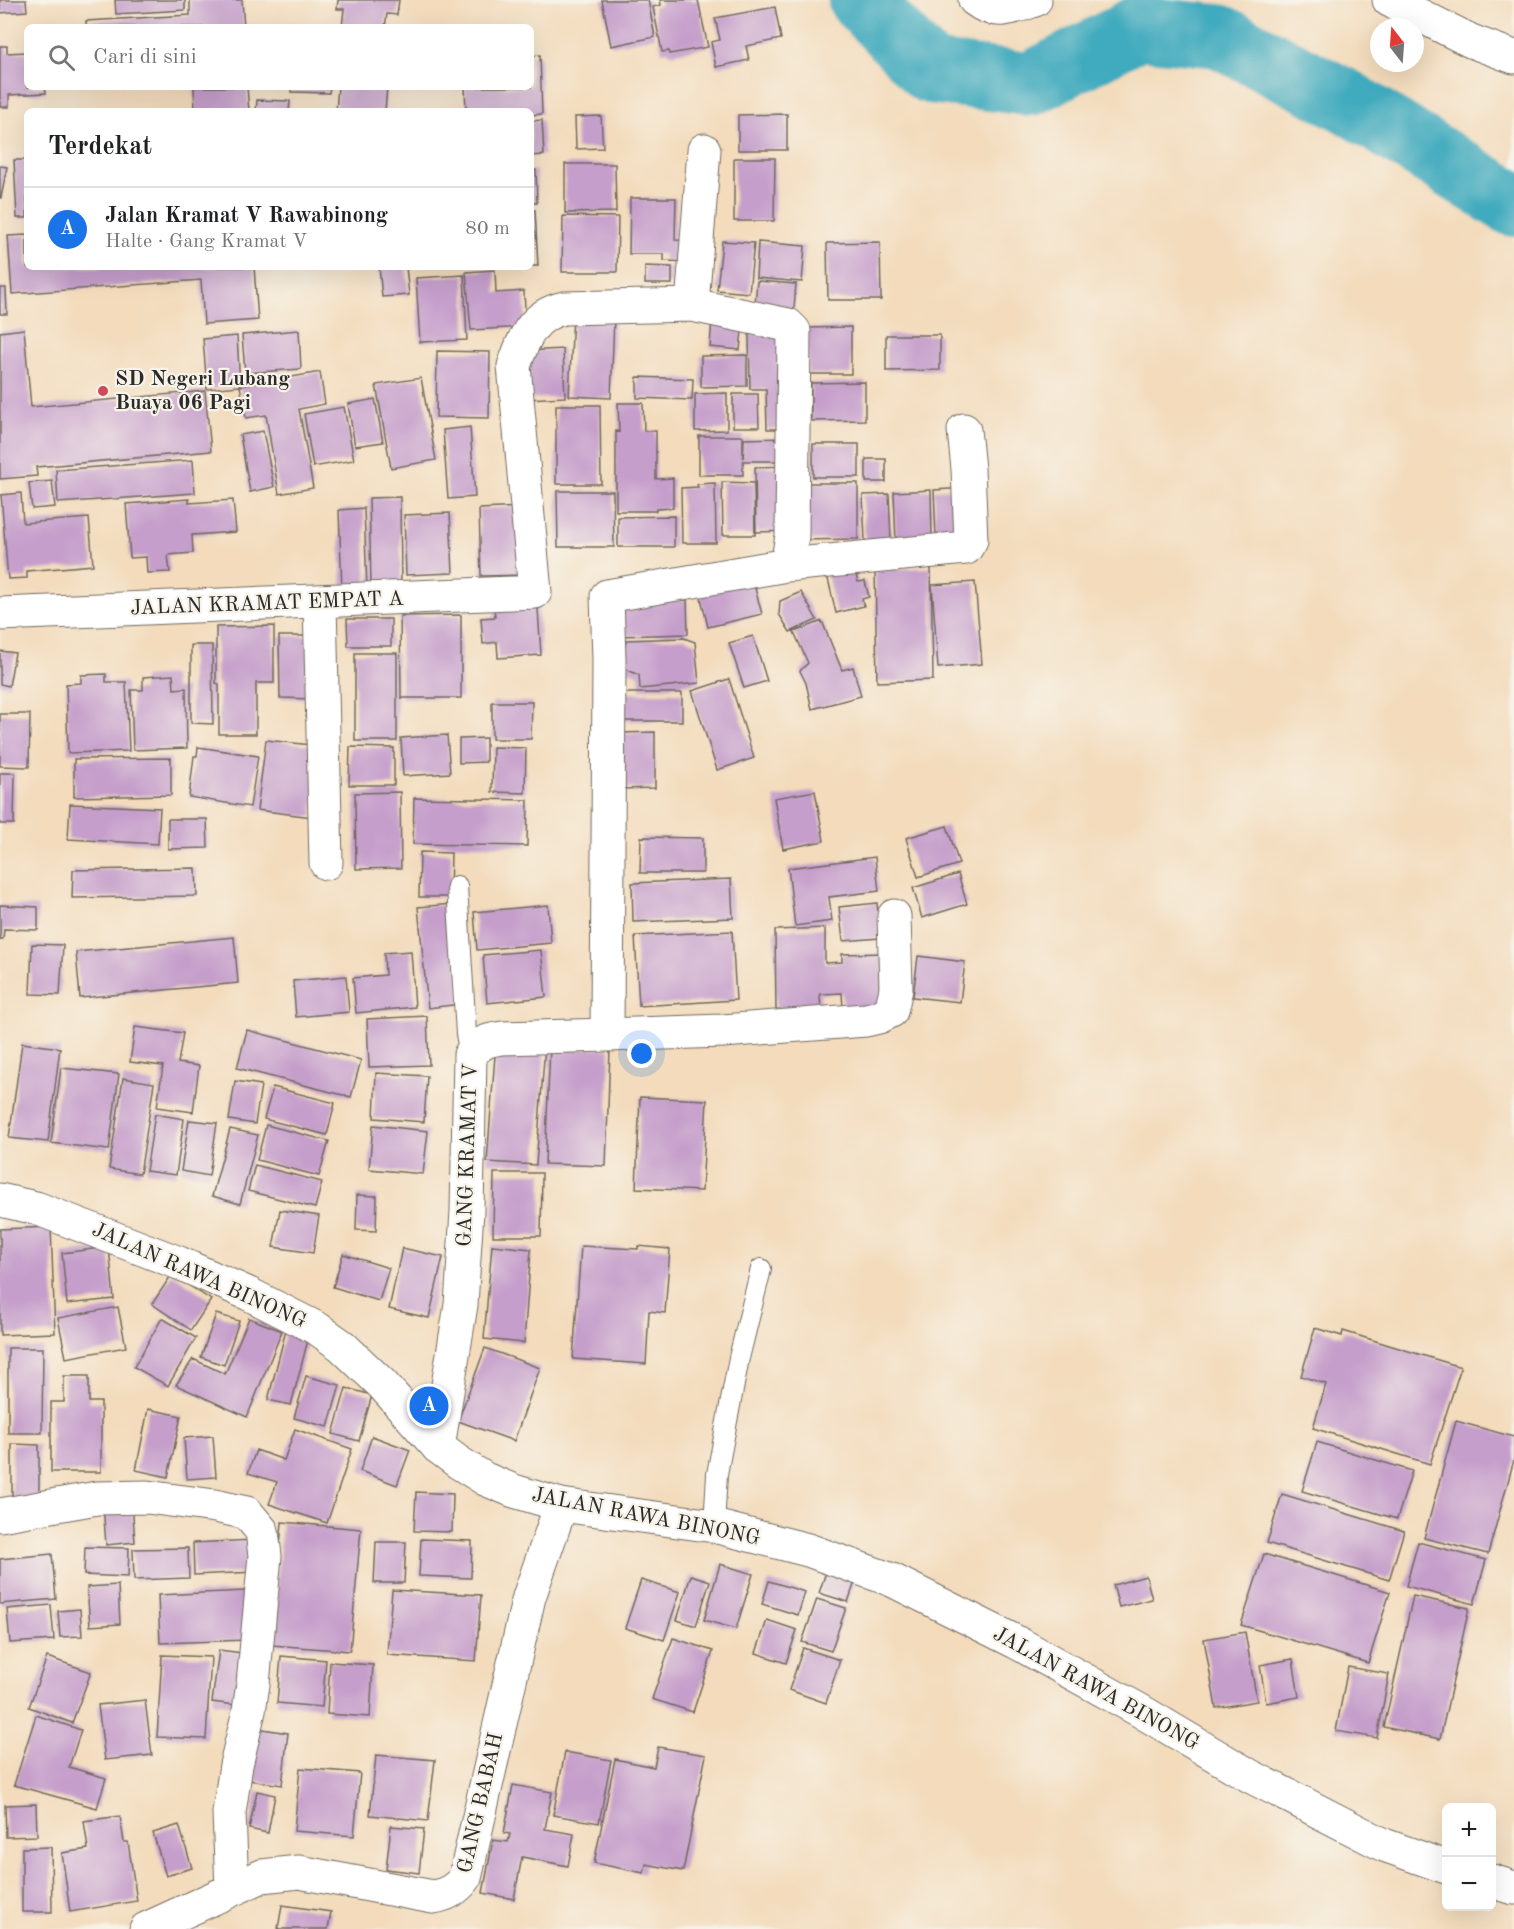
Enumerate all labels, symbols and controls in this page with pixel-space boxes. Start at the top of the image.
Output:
north arrow [1370,18,1424,72]
search box [24,24,534,90]
icon: search [45,41,78,74]
text: Cari di sini [93,46,197,68]
text: Terdekat [48,134,152,160]
text: Jalan Kramat V Rawabinong [105,205,388,227]
text: A [60,219,75,239]
text: 80 m [465,219,510,239]
text: Halte · Gang Kramat V [105,232,308,252]
place label: SD Negeri Lubang Buaya 06 Pagi [115,369,290,414]
marker: SD Negeri Lubang Buaya 06 Pagi [96,384,110,398]
street label: JALAN KRAMAT EMPAT A [130,589,404,619]
your location [627,1039,656,1068]
street label: GANG KRAMAT V [454,1063,482,1247]
street label: JALAN RAWA BINONG [89,1219,309,1333]
pin: A [410,1384,448,1428]
street label: JALAN RAWA BINONG [530,1485,762,1549]
street label: JALAN RAWA BINONG [989,1624,1203,1754]
street label: GANG BABAH [455,1731,507,1875]
map controls [1442,1803,1496,1911]
button: + [1442,1803,1496,1857]
button: − [1442,1857,1496,1911]

